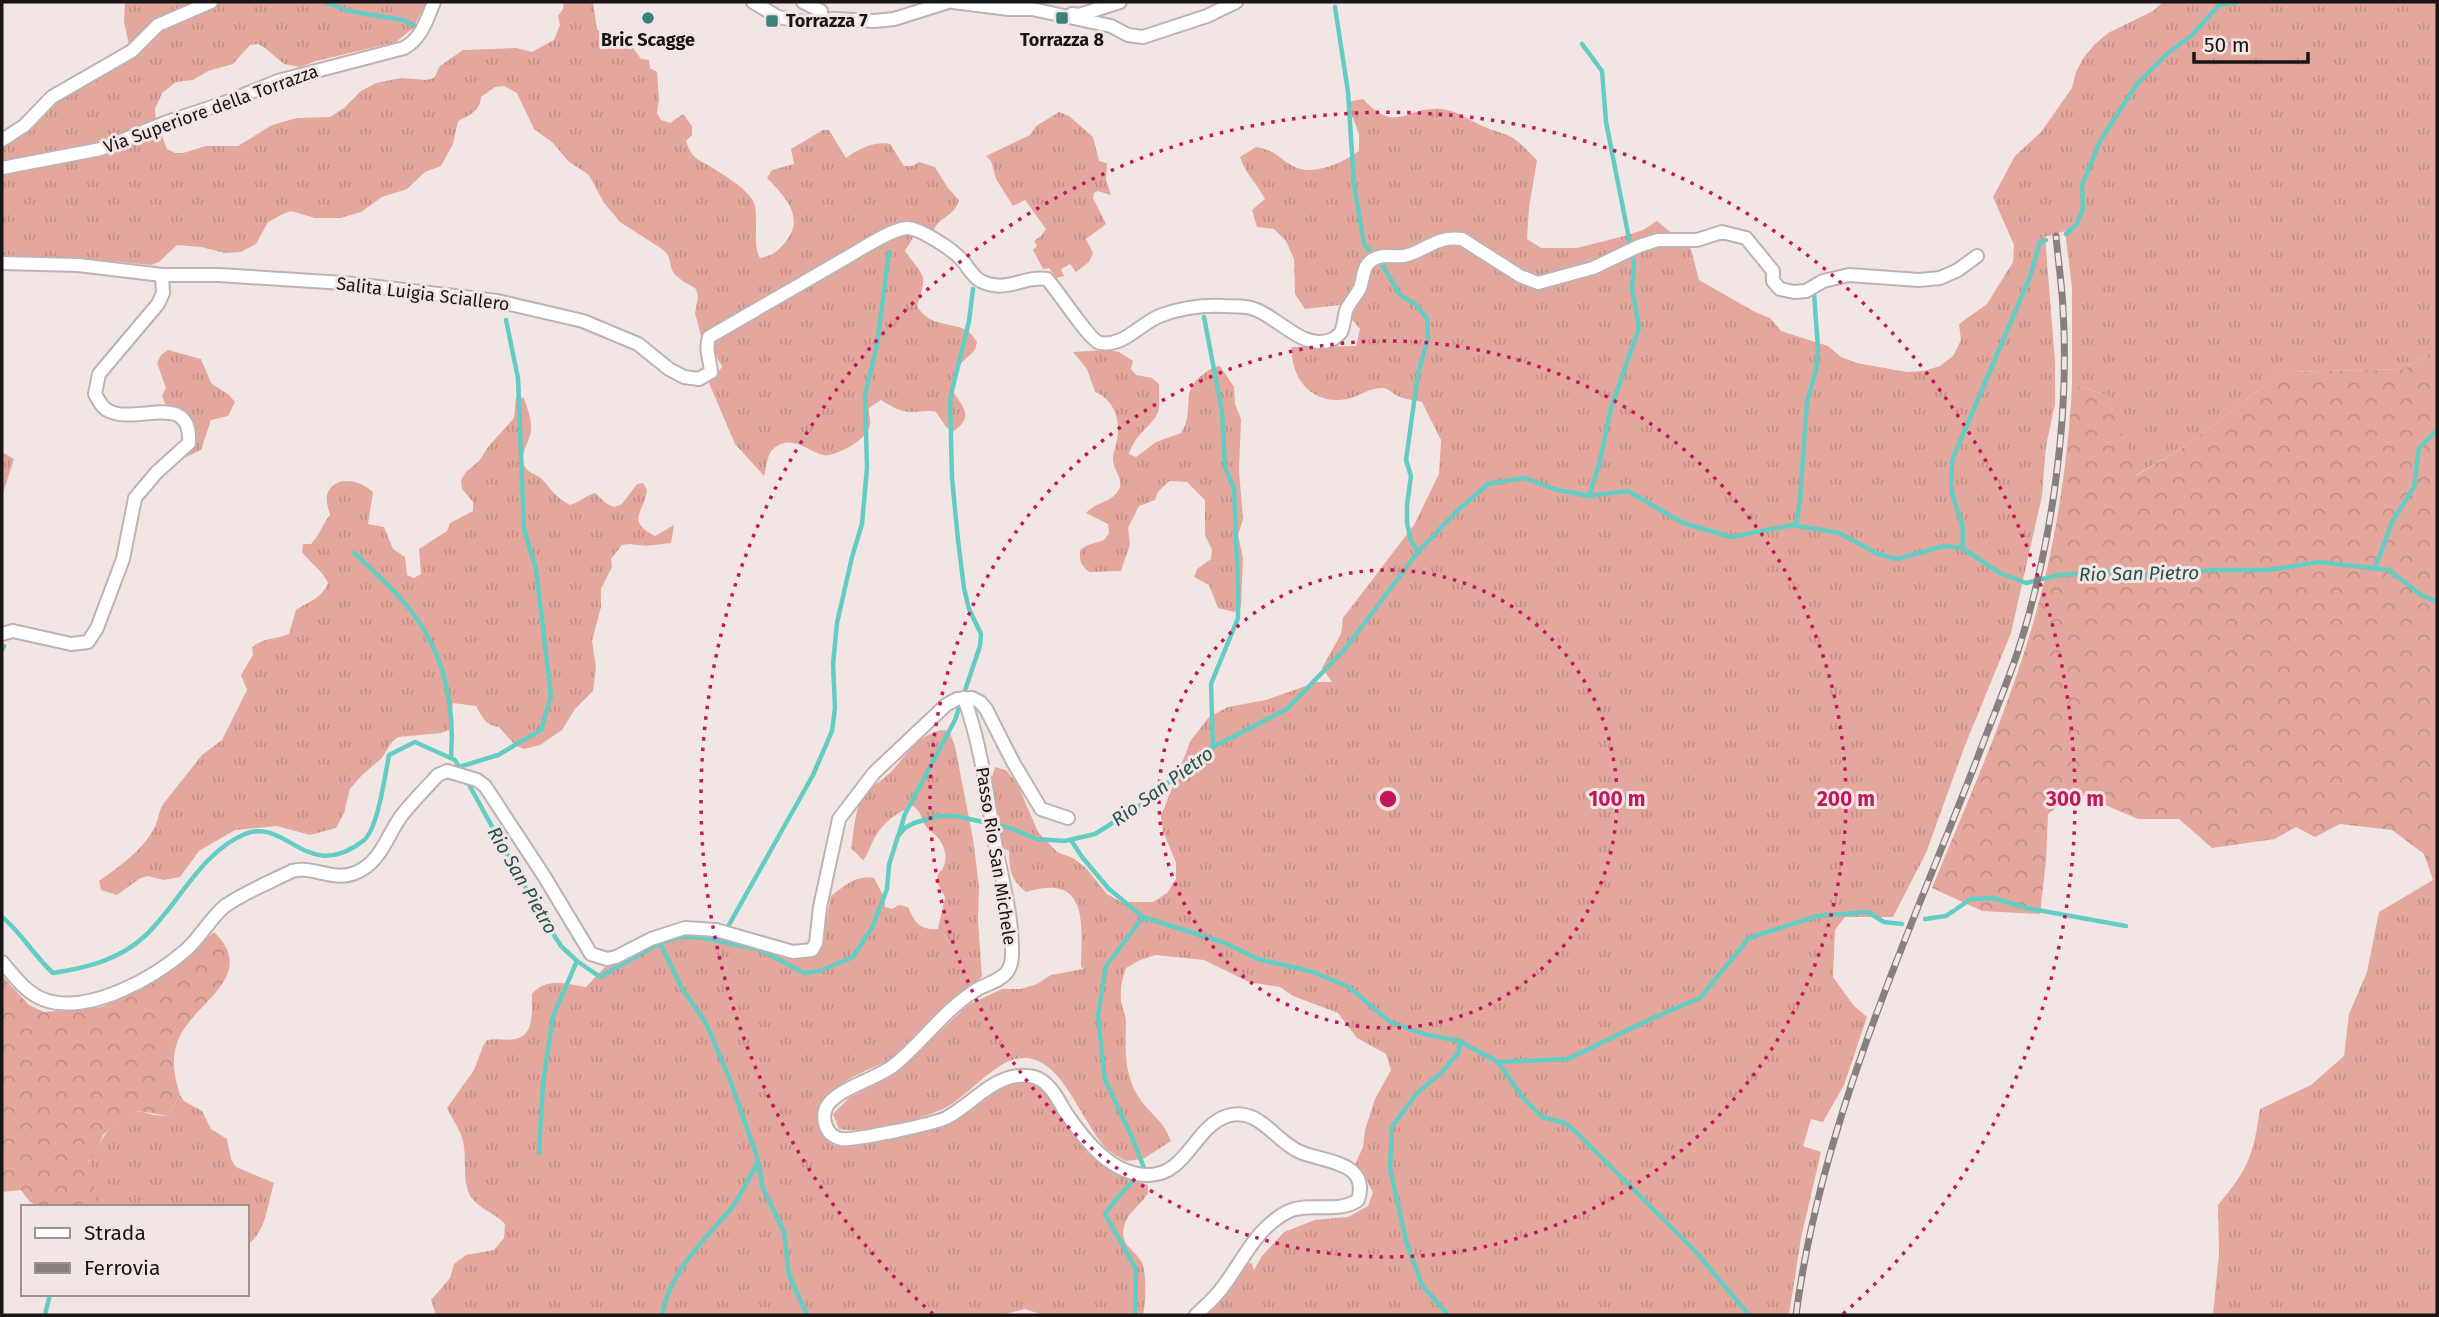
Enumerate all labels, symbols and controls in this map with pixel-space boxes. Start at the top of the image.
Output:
marker: Bric Scagge [640,10,656,26]
place label: Torrazza 7 [786,10,868,32]
marker: Torrazza 8 [1054,10,1070,26]
marker: Torrazza 7 [764,13,780,29]
scale bar [2194,21,2308,65]
place label: Bric Scagge [601,29,695,51]
place label: Torrazza 8 [1020,29,1104,51]
text: 50 m [2204,32,2250,58]
street label: Via Superiore della Torrazza [101,60,321,158]
street label: Salita Luigia Sciallero [335,272,511,316]
water label: Rio San Pietro [2079,561,2199,586]
water label: Rio San Pietro [1107,742,1218,831]
street label: Passo Rio San Michele [971,765,1021,947]
text: 100 m [1588,786,1646,812]
text: 200 m [1817,786,1875,812]
text: 300 m [2045,786,2104,812]
centre of rings [1376,787,1400,811]
water label: Rio San Pietro [483,823,563,938]
legend [21,1205,248,1296]
text: Strada [84,1220,146,1246]
text: Ferrovia [84,1255,160,1281]

